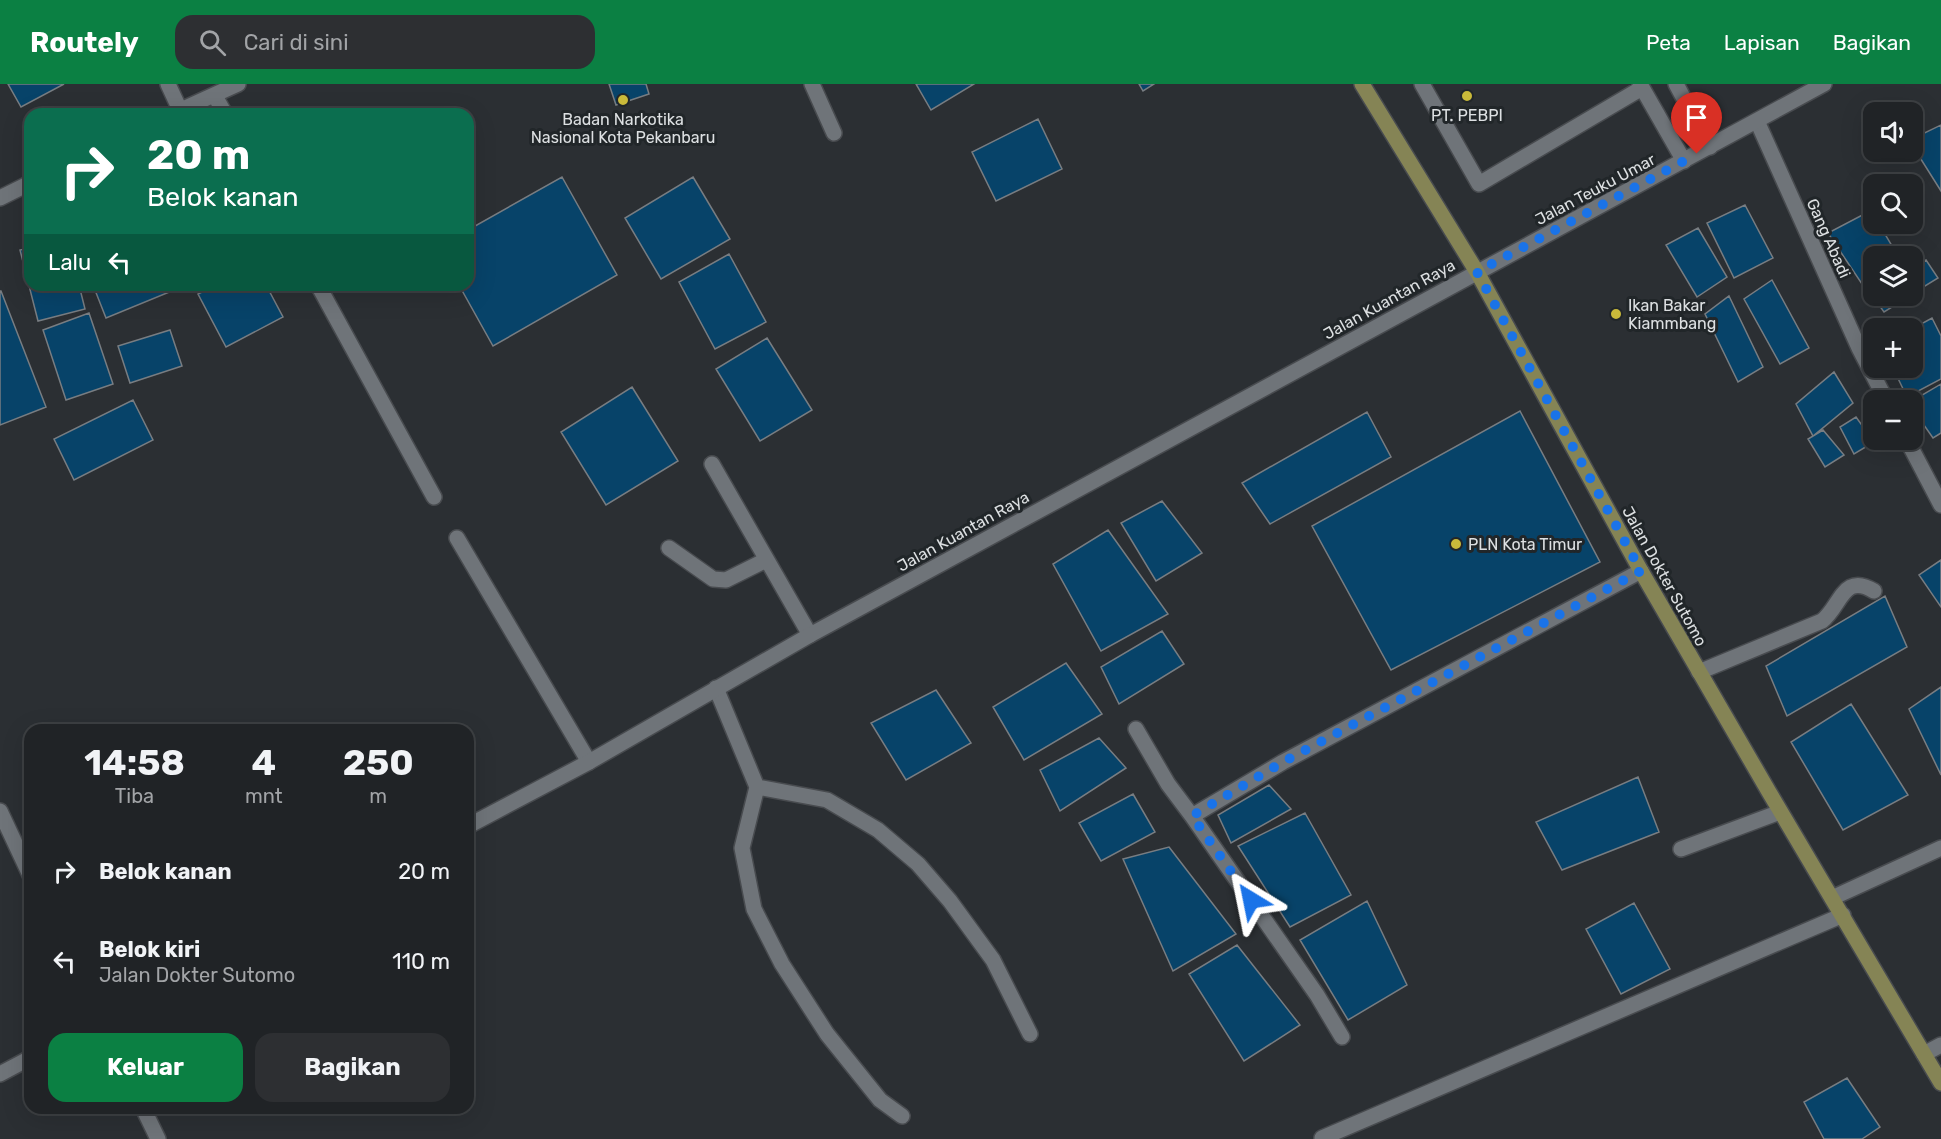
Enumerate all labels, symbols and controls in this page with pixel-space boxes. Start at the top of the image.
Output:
search box [175,15,595,69]
text: Routely [30,26,139,59]
icon: search [196,26,229,59]
text: Cari di sini [244,29,349,56]
text: Peta [1646,30,1691,55]
text: Lapisan [1724,30,1800,55]
text: Bagikan [1833,30,1911,55]
marker: PT. PEBPI [1460,89,1474,103]
pin [1671,92,1722,154]
marker: Badan Narkotika Nasional Kota Pekanbaru [616,93,630,107]
icon: arrive [1680,101,1713,134]
map controls [1863,102,1923,450]
button: sound [1863,102,1923,162]
place label: PT. PEBPI [1431,106,1503,125]
place label: Badan Narkotika Nasional Kota Pekanbaru [531,110,715,147]
text: 20 m [147,130,250,180]
icon: right [48,132,126,210]
street label: Jalan Teuku Umar [1532,150,1659,229]
button: search [1863,174,1923,234]
text: Belok kanan [147,181,299,213]
street label: Gang Abadi [1803,196,1854,281]
icon: left [103,246,136,279]
button: layers [1863,246,1923,306]
text: Lalu [48,249,91,276]
street label: Jalan Kuantan Raya [1320,255,1458,344]
place label: Ikan Bakar Kiammbang [1628,296,1716,333]
marker: Ikan Bakar Kiammbang [1609,307,1623,321]
button: + [1863,318,1923,378]
button: − [1863,390,1923,450]
street label: Jalan Kuantan Raya [894,487,1032,576]
street label: Jalan Dokter Sutomo [1618,503,1711,650]
place label: PLN Kota Timur [1468,535,1582,554]
marker: PLN Kota Timur [1449,537,1463,551]
text: 14:58 [84,741,185,784]
text: 4 [251,741,276,784]
text: 250 [343,741,414,784]
text: Tiba [115,784,154,808]
text: mnt [245,784,283,808]
text: m [369,784,387,808]
icon: right [48,855,81,888]
text: Belok kanan [99,858,232,885]
text: 20 m [398,858,450,885]
position arrow [1219,868,1283,932]
text: Belok kiri [99,936,200,963]
icon: left [48,945,81,978]
text: 110 m [392,948,450,975]
text: Jalan Dokter Sutomo [99,963,295,987]
button: Keluar [48,1033,243,1102]
button: Bagikan [255,1033,450,1102]

